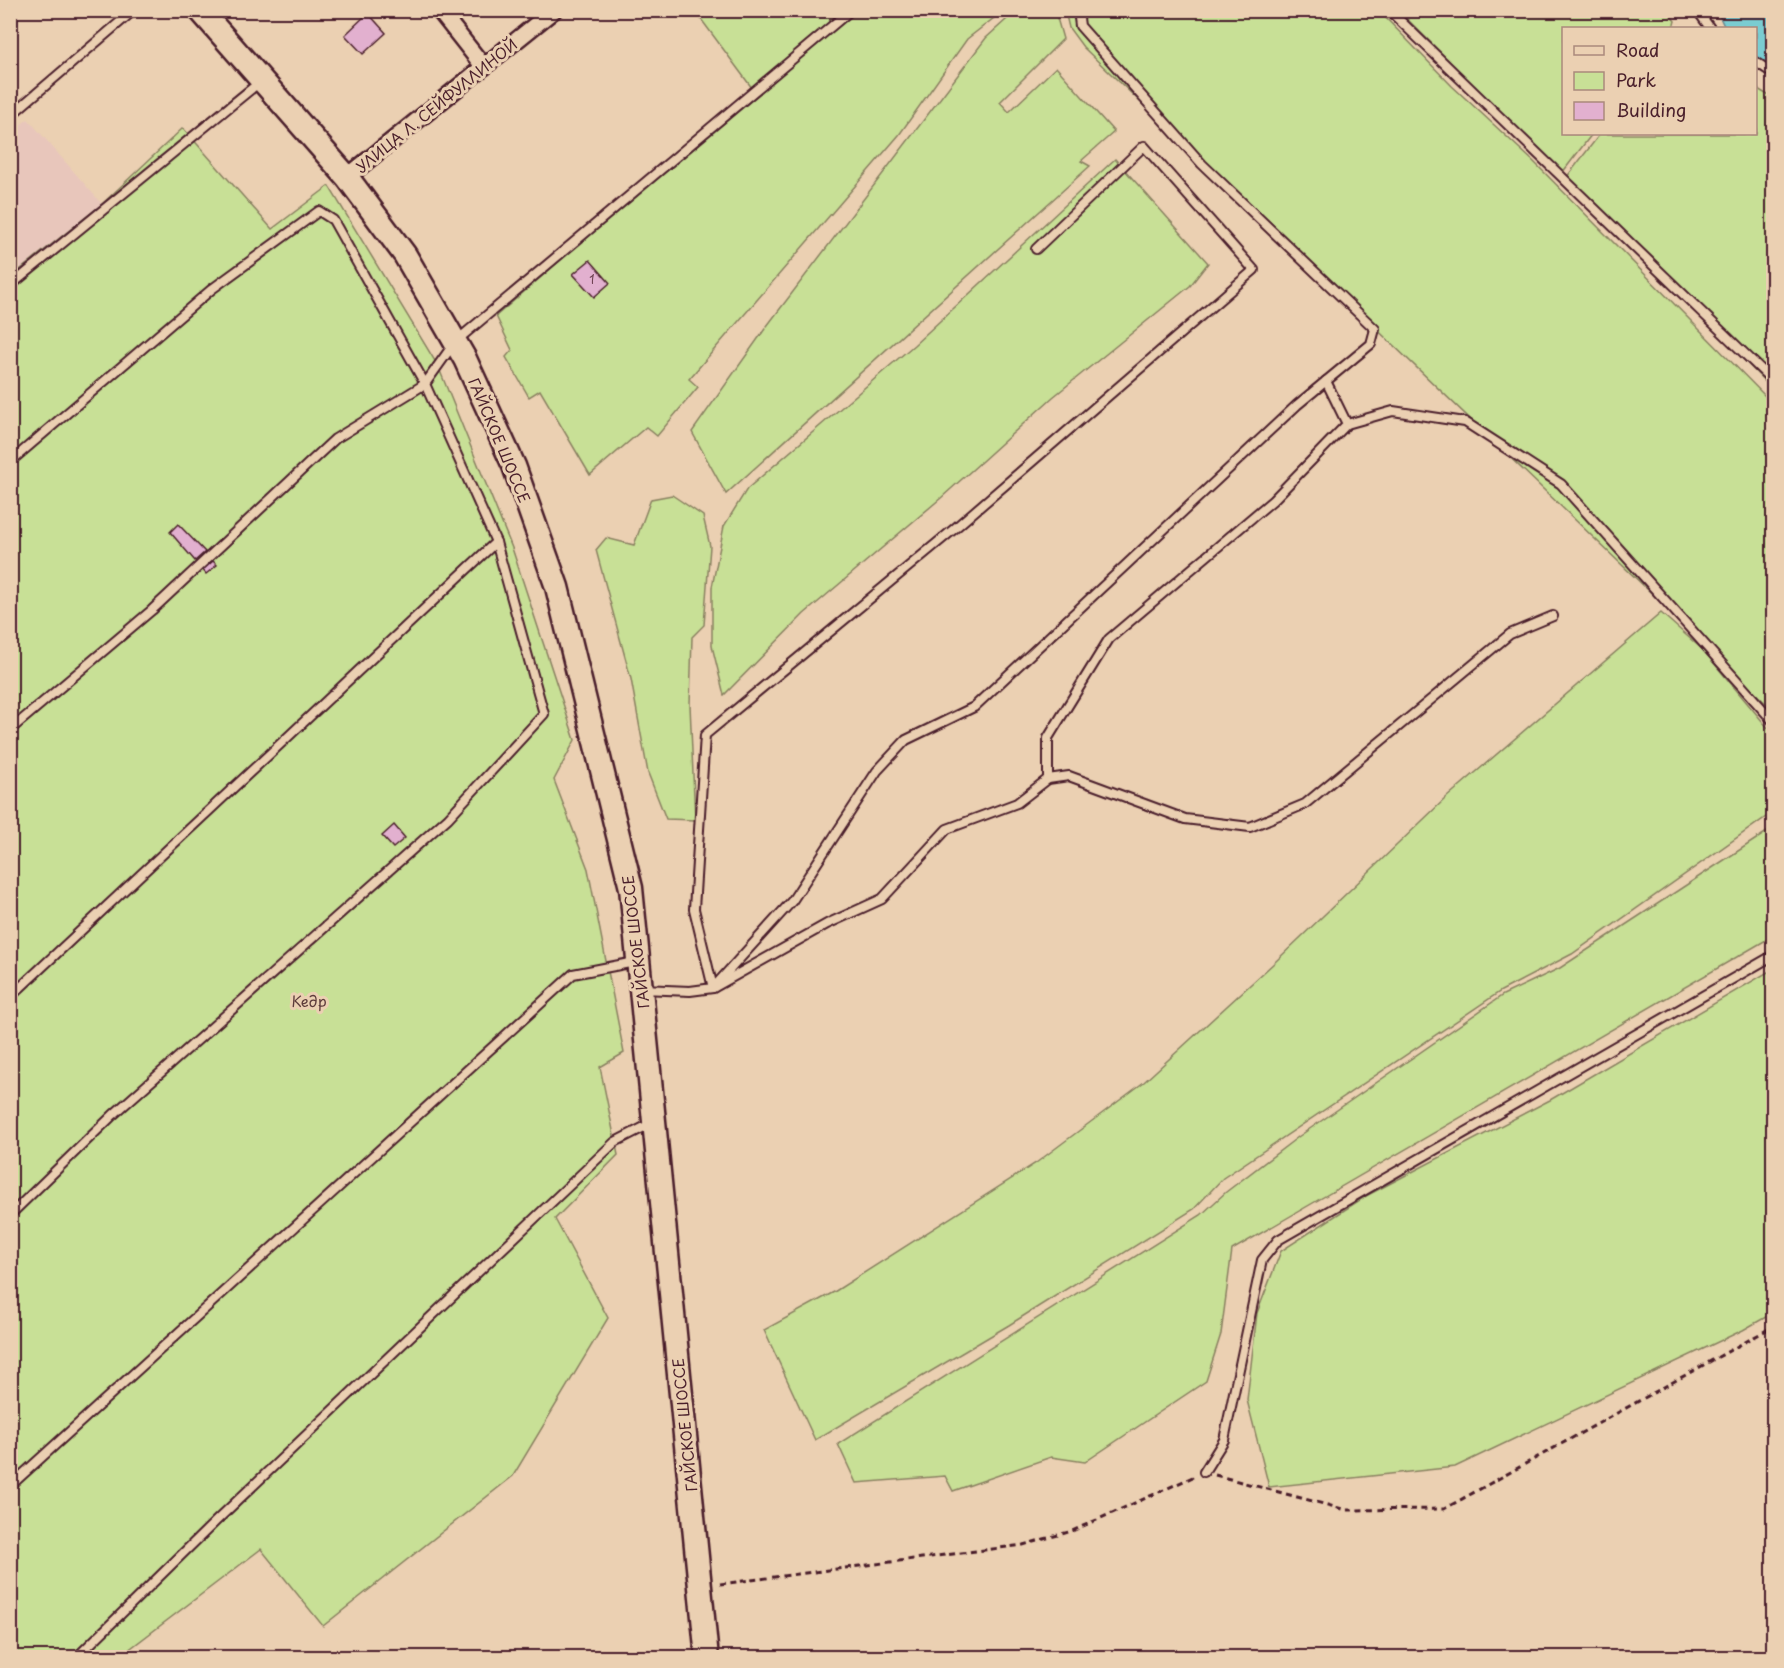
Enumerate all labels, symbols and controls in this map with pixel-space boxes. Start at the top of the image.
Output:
legend [1562,27,1757,135]
street label: УЛИЦА Л. СЕЙФУЛЛИНОЙ [350,32,522,178]
text: Road [1616,36,1660,63]
text: Park [1616,66,1656,93]
text: Building [1616,96,1686,123]
house number: 1 [589,270,595,288]
street label: ГАЙСКОЕ ШОССЕ [463,374,537,506]
street label: ГАЙСКОЕ ШОССЕ [615,874,655,1010]
park label: Кедр [291,989,327,1012]
street label: ГАЙСКОЕ ШОССЕ [666,1357,702,1493]

